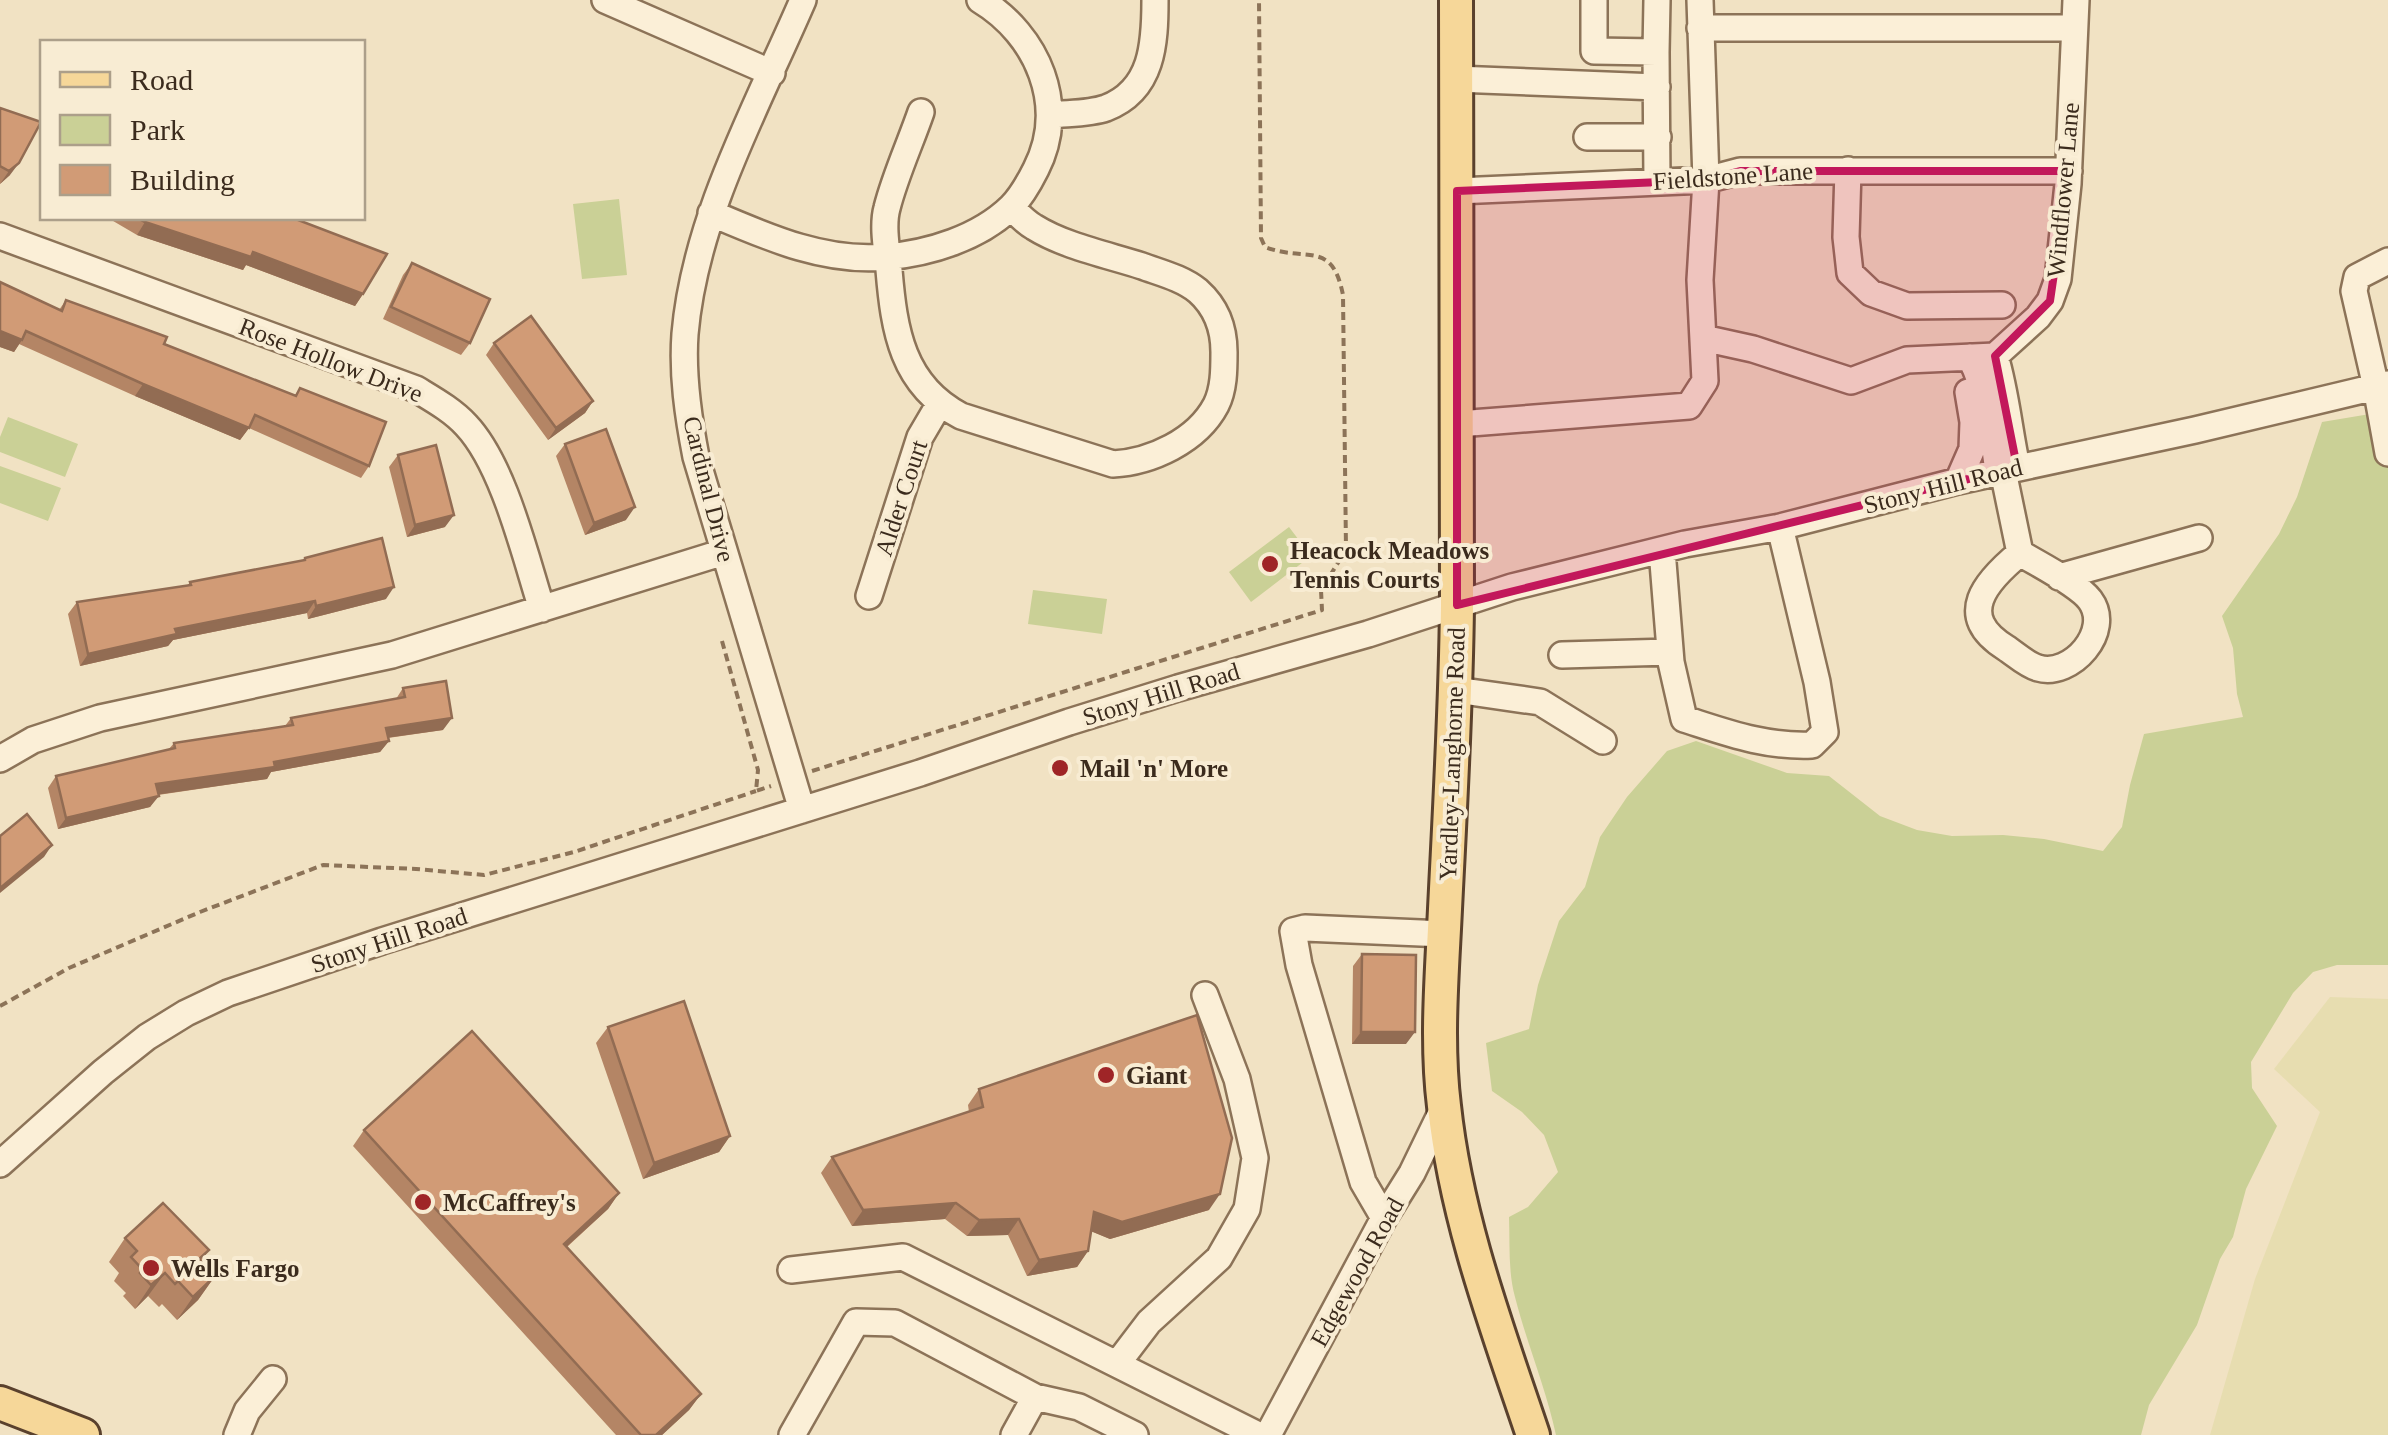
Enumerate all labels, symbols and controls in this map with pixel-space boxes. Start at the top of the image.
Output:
legend [40,40,365,220]
text: Road [130,63,193,96]
street label: Windflower Lane [2042,101,2084,279]
text: Park [130,113,185,146]
street label: Fieldstone Lane [1652,157,1814,195]
text: Building [130,163,235,196]
street label: Rose Hollow Drive [235,313,427,407]
street label: Cardinal Drive [678,413,740,565]
street label: Alder Court [870,437,932,559]
street label: Stony Hill Road [1861,453,2026,519]
place label: Heacock Meadows Tennis Courts [1290,537,1490,593]
marker: Heacock Meadows Tennis Courts [1259,553,1281,575]
street label: Yardley-Langhorne Road [1434,626,1470,881]
street label: Stony Hill Road [1079,657,1243,731]
place label: Mail 'n' More [1080,755,1228,782]
marker: Mail 'n' More [1049,757,1071,779]
street label: Stony Hill Road [308,902,471,978]
place label: Giant [1126,1062,1188,1089]
marker: Giant [1095,1064,1117,1086]
place label: McCaffrey's [443,1189,576,1216]
marker: McCaffrey's [412,1191,434,1213]
street label: Edgewood Road [1305,1192,1409,1351]
place label: Wells Fargo [171,1255,299,1282]
marker: Wells Fargo [140,1257,162,1279]

